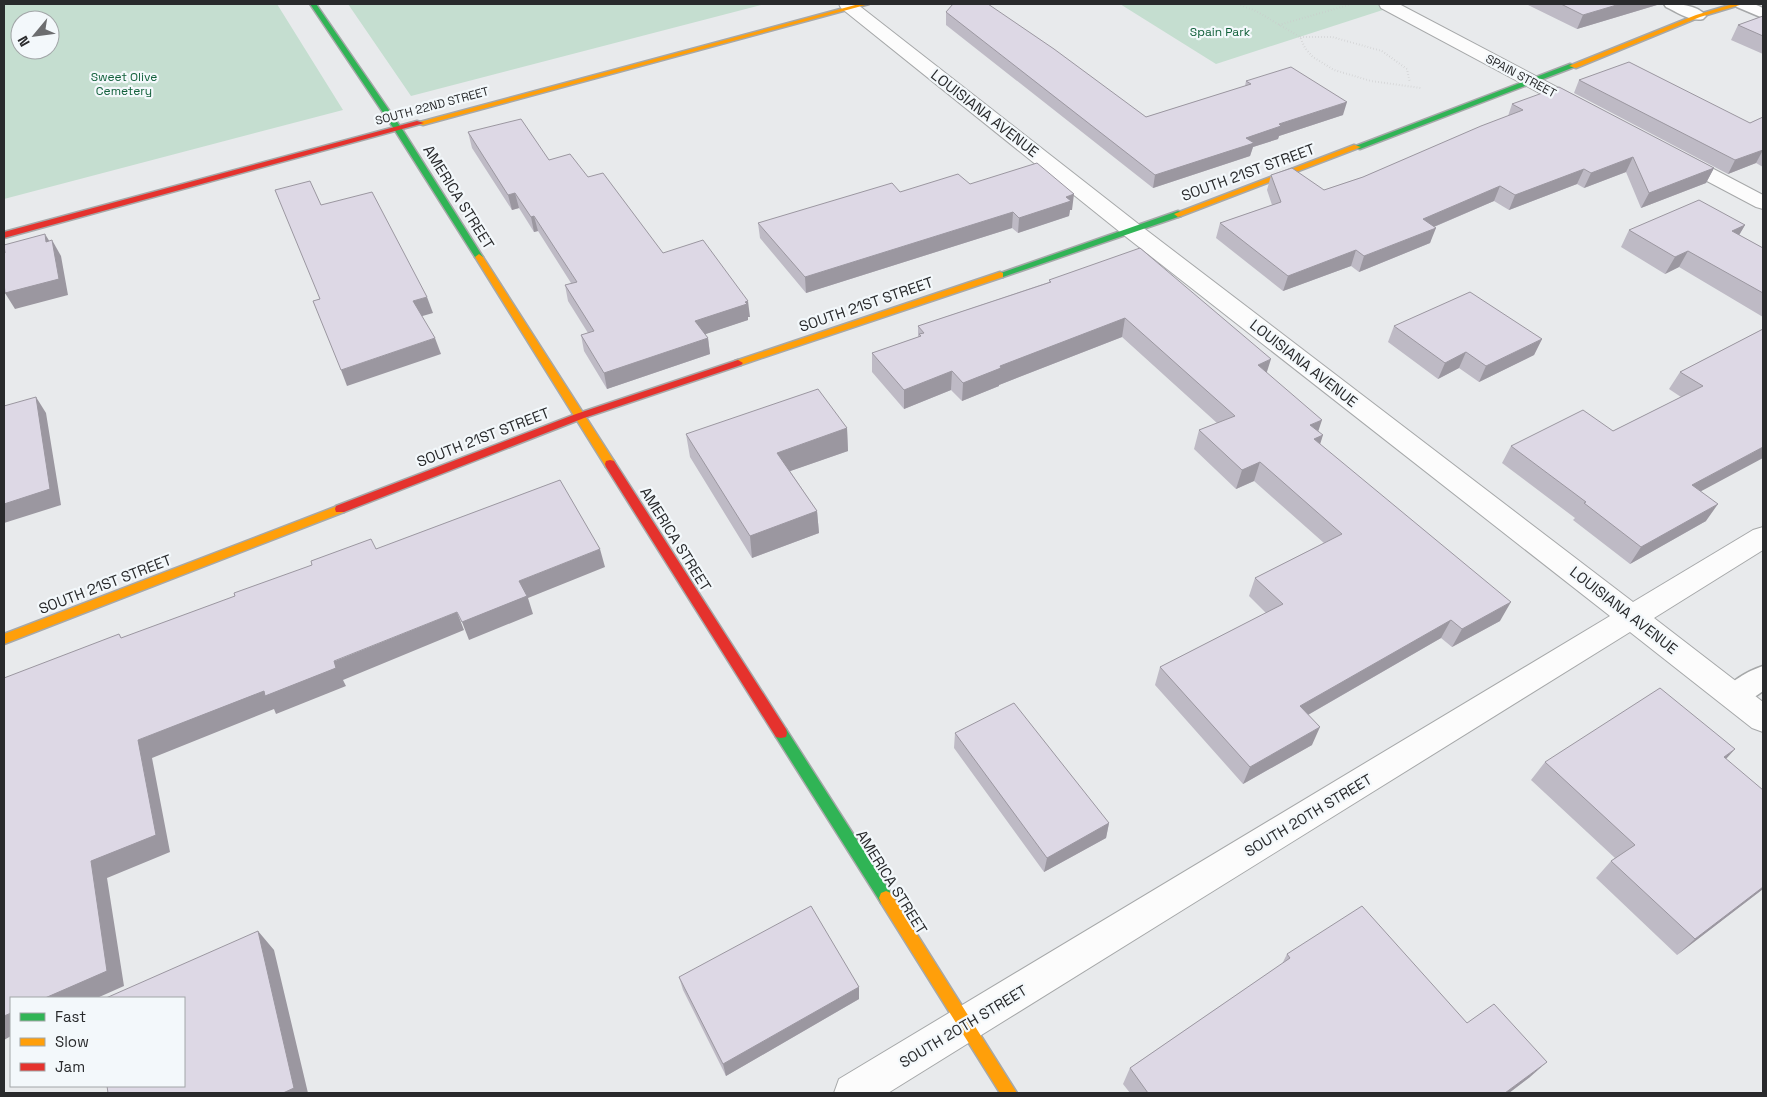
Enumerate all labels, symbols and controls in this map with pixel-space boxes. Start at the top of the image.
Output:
north arrow [10,10,60,60]
park label: Spain Park [1190,24,1251,40]
text: N [13,33,34,50]
street label: SPAIN STREET [1483,51,1559,101]
street label: LOUISIANA AVENUE [927,65,1043,161]
park label: Sweet Olive Cemetery [91,69,157,99]
street label: SOUTH 22ND STREET [373,83,491,129]
street label: SOUTH 21ST STREET [1179,139,1318,205]
street label: AMERICA STREET [419,141,499,253]
street label: SOUTH 21ST STREET [796,272,936,336]
street label: LOUISIANA AVENUE [1246,315,1362,411]
street label: SOUTH 21ST STREET [414,403,552,471]
street label: AMERICA STREET [636,483,716,595]
street label: SOUTH 21ST STREET [36,550,174,618]
street label: LOUISIANA AVENUE [1566,562,1682,658]
street label: SOUTH 20TH STREET [1241,769,1375,861]
street label: AMERICA STREET [852,826,932,938]
street label: SOUTH 20TH STREET [896,980,1030,1072]
legend [10,997,185,1087]
text: Fast [55,1007,86,1026]
text: Slow [55,1032,89,1051]
text: Jam [55,1057,85,1076]

